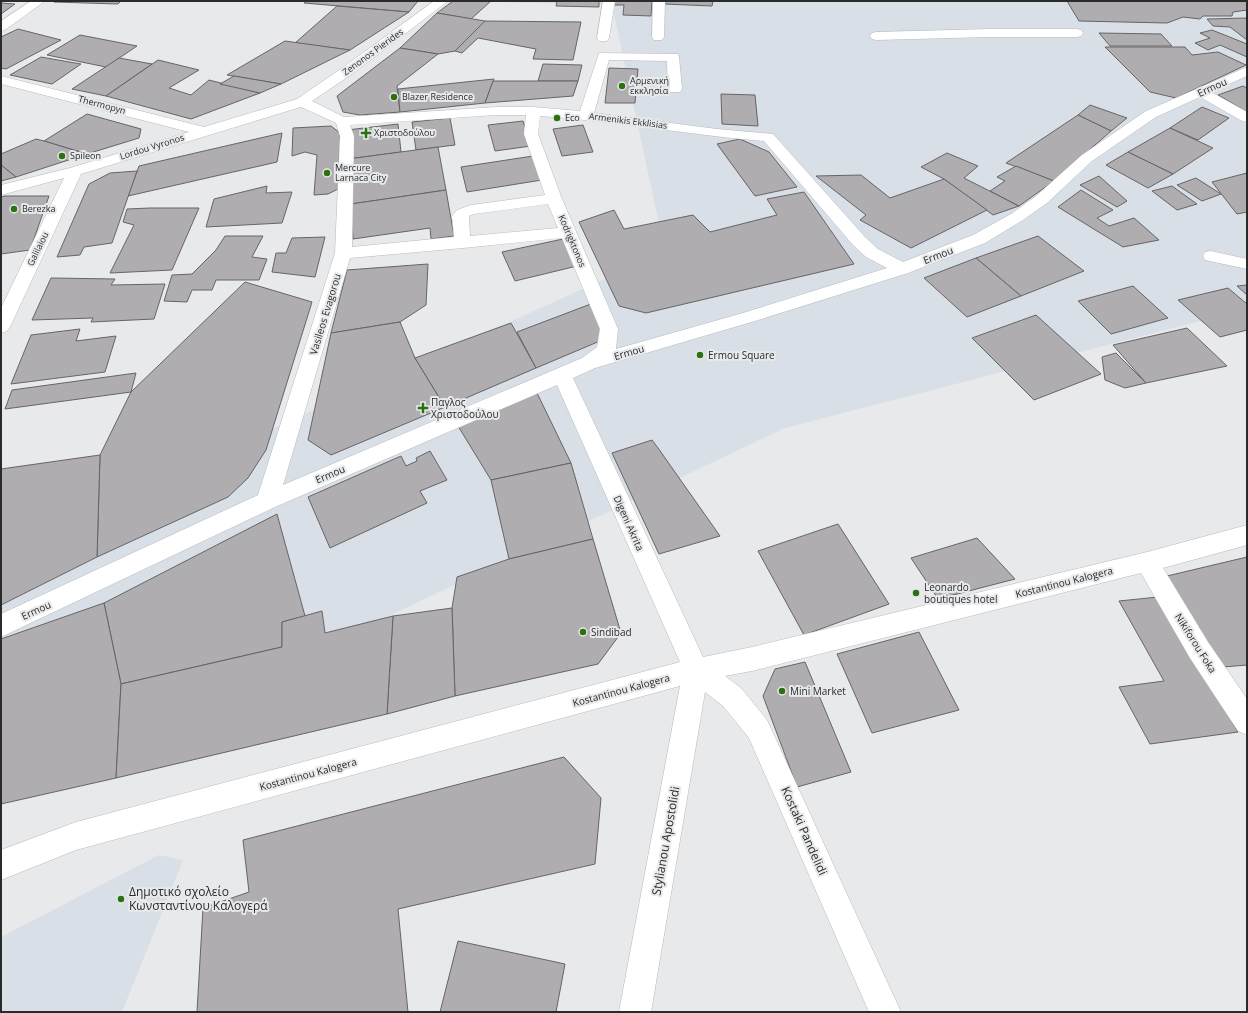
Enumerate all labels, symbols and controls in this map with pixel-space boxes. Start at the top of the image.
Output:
street label: Zenonos Pierides [340,25,406,78]
place label: Αρμενική εκκλησία [630,74,669,97]
street label: Ermou [1195,74,1229,100]
marker: Αρμενική εκκλησία [617,81,627,91]
place label: Blazer Residence [402,90,473,103]
street label: Thermopyn [77,92,127,117]
marker: Blazer Residence [389,92,399,102]
street label: Armenikis Ekklisias [588,109,668,132]
place label: Eco [565,111,580,124]
marker: Eco [552,113,562,123]
place label: Χριστοδούλου [374,126,435,139]
marker: Χριστοδούλου [361,128,371,138]
street label: Lordou Vyronos [118,131,186,162]
place label: Spileon [70,149,101,162]
marker: Spileon [57,151,67,161]
place label: Mercure Larnaca City [335,161,387,184]
marker: Mercure Larnaca City [322,168,332,178]
place label: Berezka [22,202,56,215]
marker: Berezka [9,204,19,214]
street label: Kodrigktonos [556,213,589,269]
street label: Galilaiou [24,229,51,268]
street label: Ermou [921,243,955,267]
street label: Vasileos Evagorou [306,272,344,356]
street label: Ermou [612,341,646,363]
place label: Ermou Square [708,348,775,362]
marker: Ermou Square [695,350,705,360]
place label: Παγλος Χριστοδούλου [431,395,499,421]
marker: Παγλος Χριστοδούλου [418,403,428,413]
street label: Ermou [313,461,347,487]
street label: Digeni Akrita [611,493,647,553]
street label: Kostantinou Kalogera [1014,563,1114,601]
place label: Leonardo boutiques hotel [924,580,997,606]
marker: Leonardo boutiques hotel [911,588,921,598]
street label: Ermou [19,597,53,623]
street label: Nikiforou Foka [1172,610,1220,676]
place label: Sindibad [591,625,632,639]
marker: Sindibad [578,627,588,637]
street label: Kostantinou Kalogera [571,670,671,710]
place label: Mini Market [790,684,846,698]
marker: Mini Market [777,686,787,696]
street label: Kostantinou Kalogera [258,754,358,794]
street label: Kostaki Pandelidi [777,784,832,878]
street label: Stylianou Apostolidi [648,785,683,897]
place label: Δημοτικό σχολείο Κωνσταντίνου Καλογερά [129,883,268,914]
marker: Δημοτικό σχολείο Κωνσταντίνου Καλογερά [116,894,126,904]

